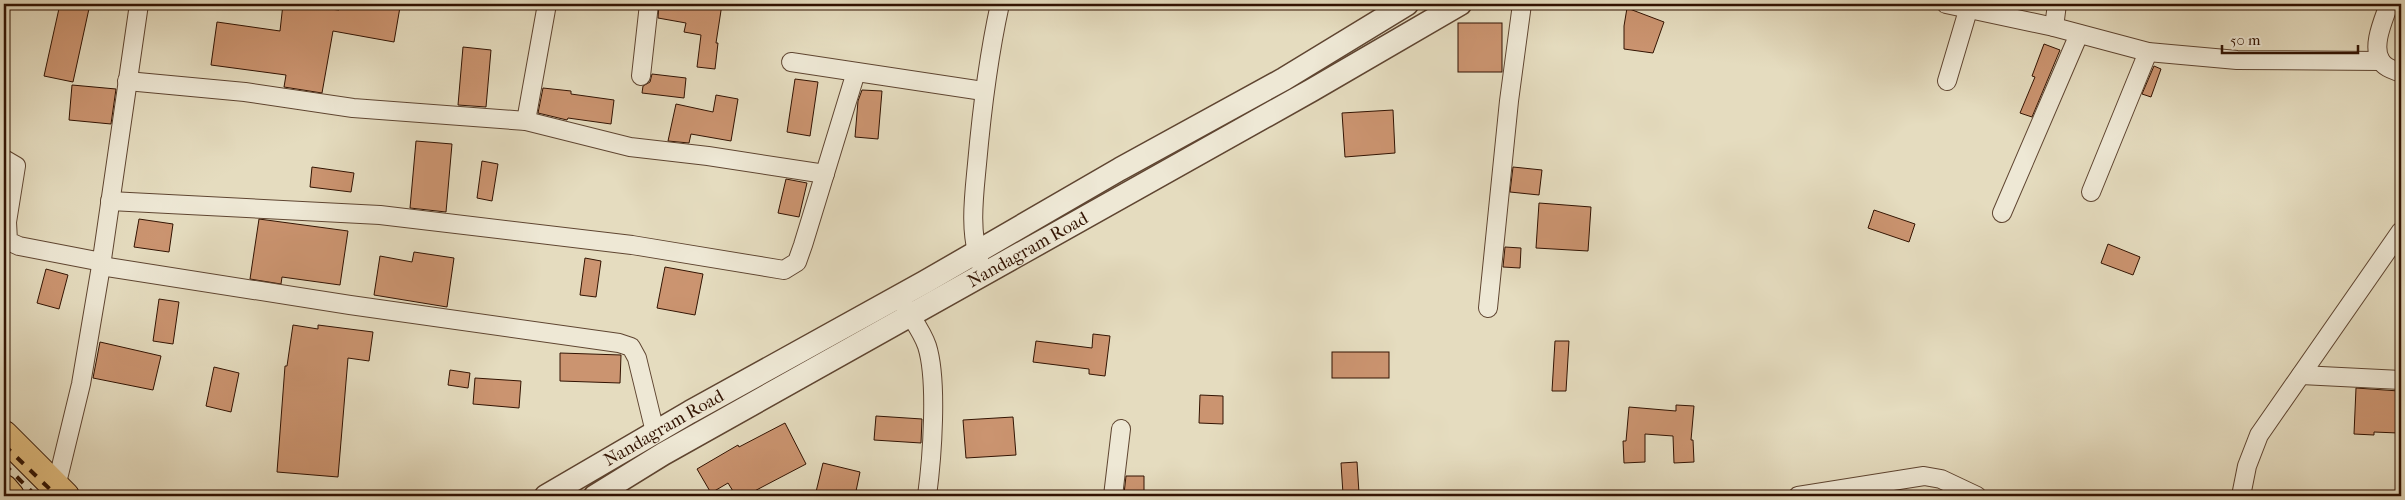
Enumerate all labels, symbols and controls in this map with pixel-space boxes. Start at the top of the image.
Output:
scale bar [2222,22,2359,54]
text: 50 m [2230,31,2261,49]
street label: Nandagram Road [964,207,1092,292]
street label: Nandagram Road [600,385,727,471]

